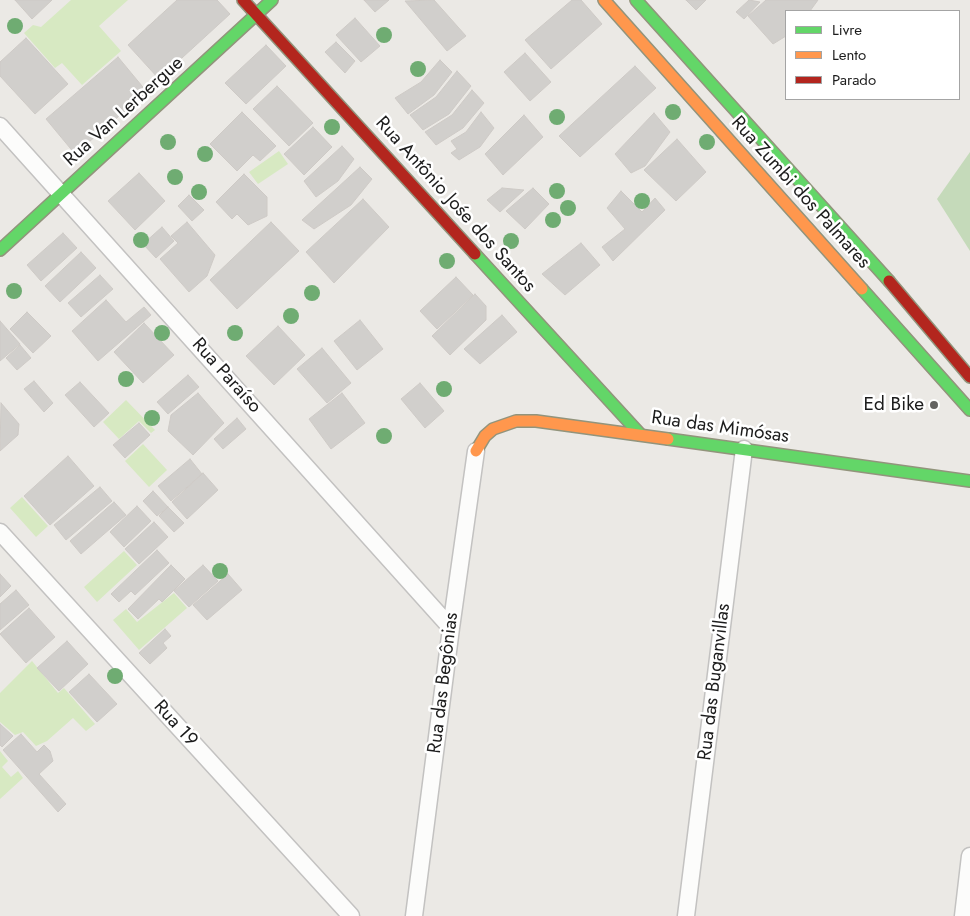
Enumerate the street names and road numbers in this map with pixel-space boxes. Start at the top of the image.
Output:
street label: Rua Van Lerbergue [59,52,189,172]
street label: Rua Antônio Jośe dos Santos [370,112,540,298]
street label: Rua Zumbi dos Palmares [726,112,874,274]
street label: Rua Paraíso [186,334,266,418]
street label: Rua das Mimósas [650,407,790,449]
street label: Rua das Buganvillas [694,602,736,762]
street label: Rua das Begônias [424,611,464,755]
street label: Rua 19 [148,696,202,752]

